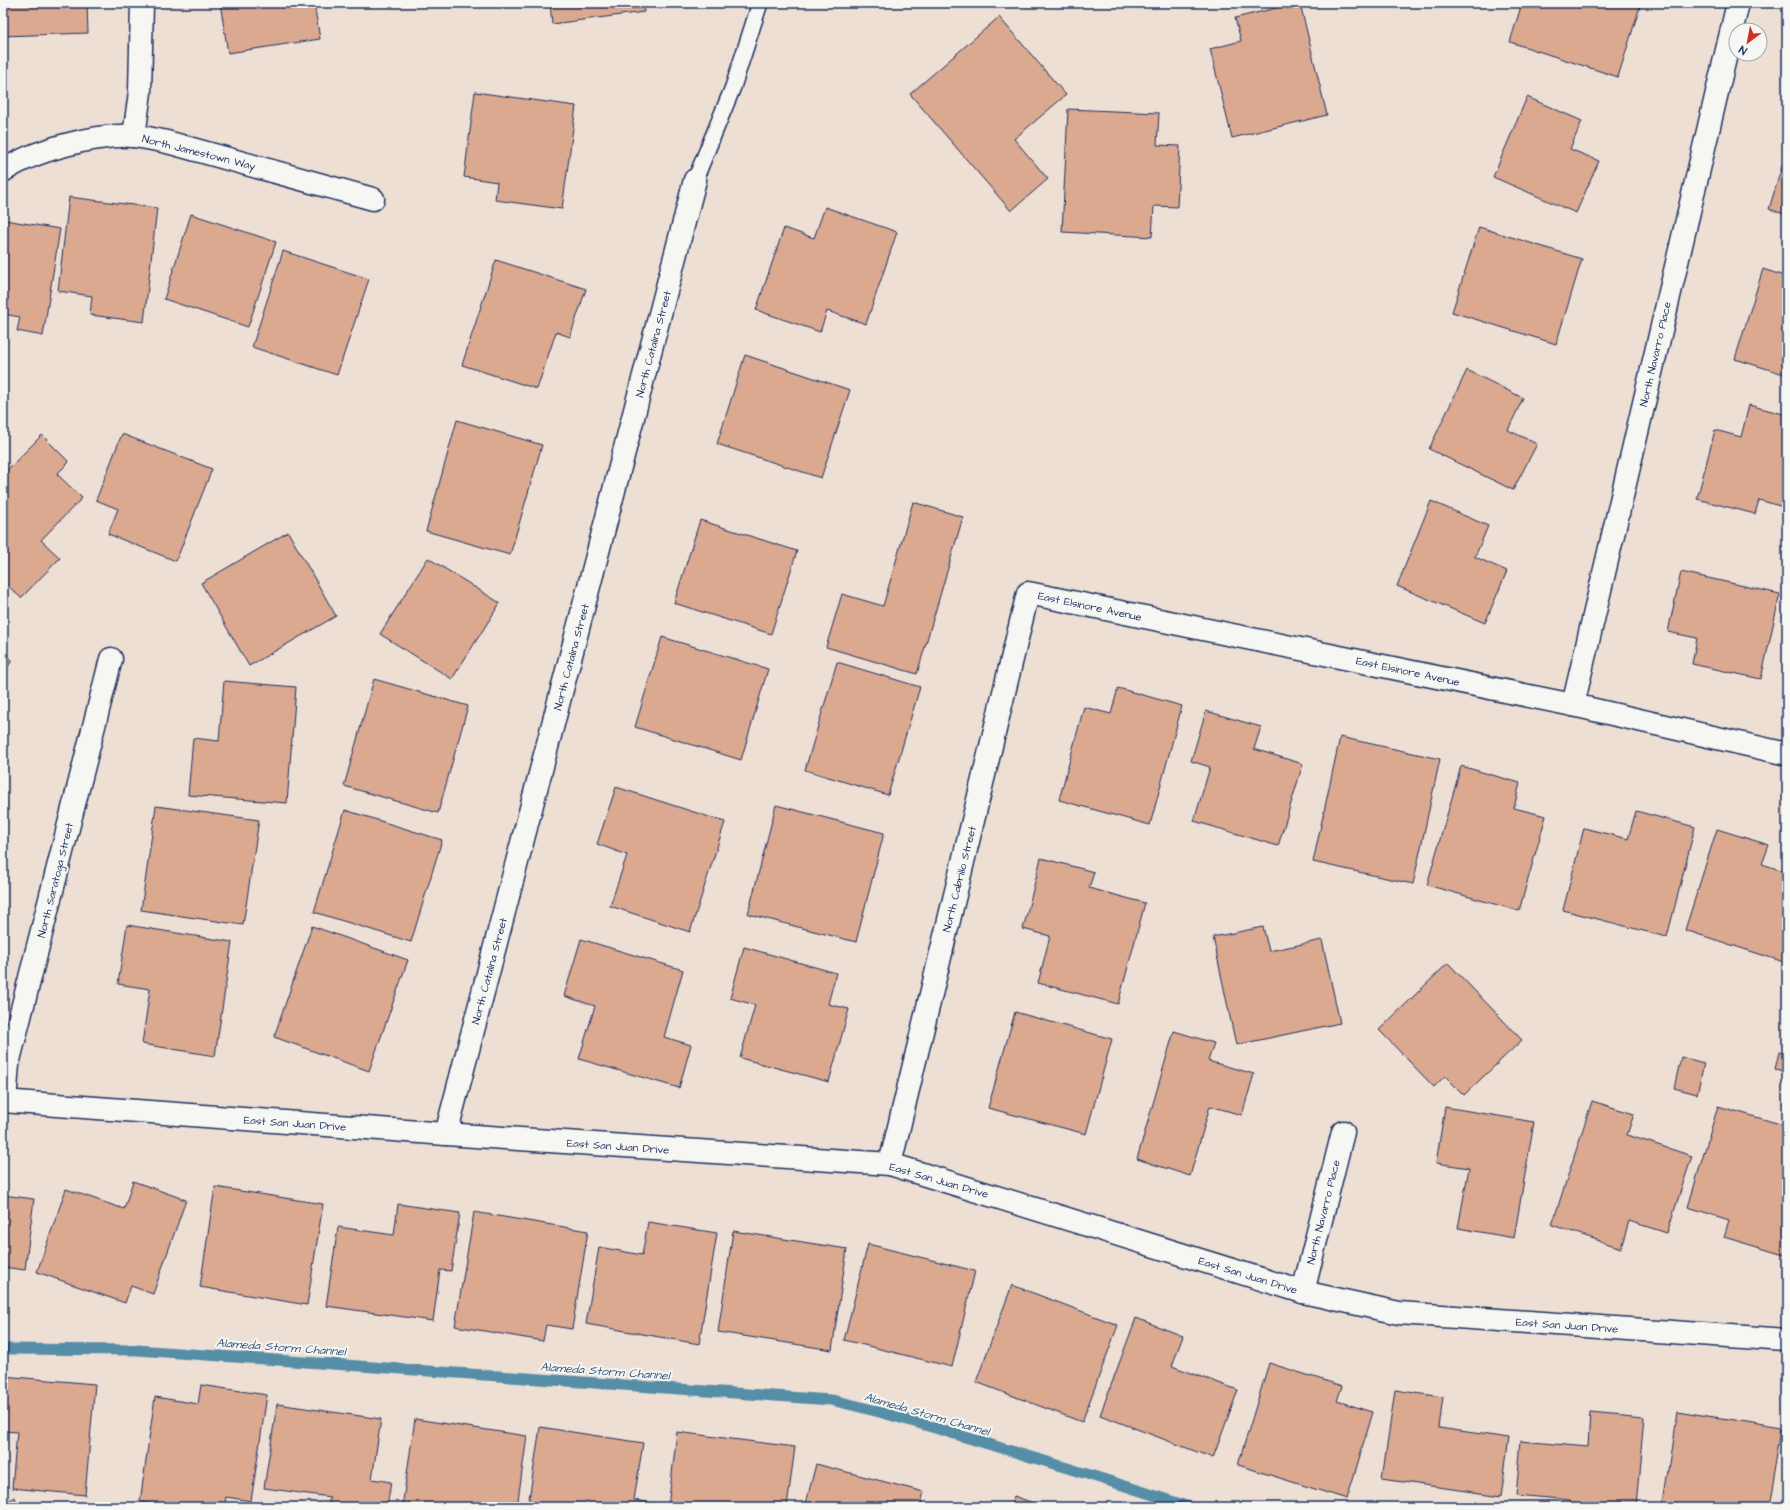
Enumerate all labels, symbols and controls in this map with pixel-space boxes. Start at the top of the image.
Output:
north arrow [1728,22,1768,62]
text: N [1736,42,1750,58]
street label: North Jamestown Way [140,131,257,175]
street label: North Catalina Street [632,289,675,399]
street label: North Navarro Place [1636,300,1675,408]
street label: East Elsinore Avenue [1037,588,1143,625]
street label: North Catalina Street [550,602,593,712]
street label: East Elsinore Avenue [1355,653,1461,690]
street label: North Saratoga Street [34,821,78,939]
street label: North Cabrillo Street [939,824,980,934]
street label: North Catalina Street [468,916,511,1026]
street label: East San Juan Drive [243,1112,347,1135]
street label: East San Juan Drive [566,1135,670,1158]
street label: North Navarro Place [1303,1158,1344,1266]
street label: East San Juan Drive [888,1159,990,1202]
street label: East San Juan Drive [1197,1253,1299,1298]
street label: East San Juan Drive [1515,1314,1619,1337]
water label: Alameda Storm Channel [216,1335,348,1361]
water label: Alameda Storm Channel [540,1359,672,1385]
water label: Alameda Storm Channel [862,1388,994,1441]

